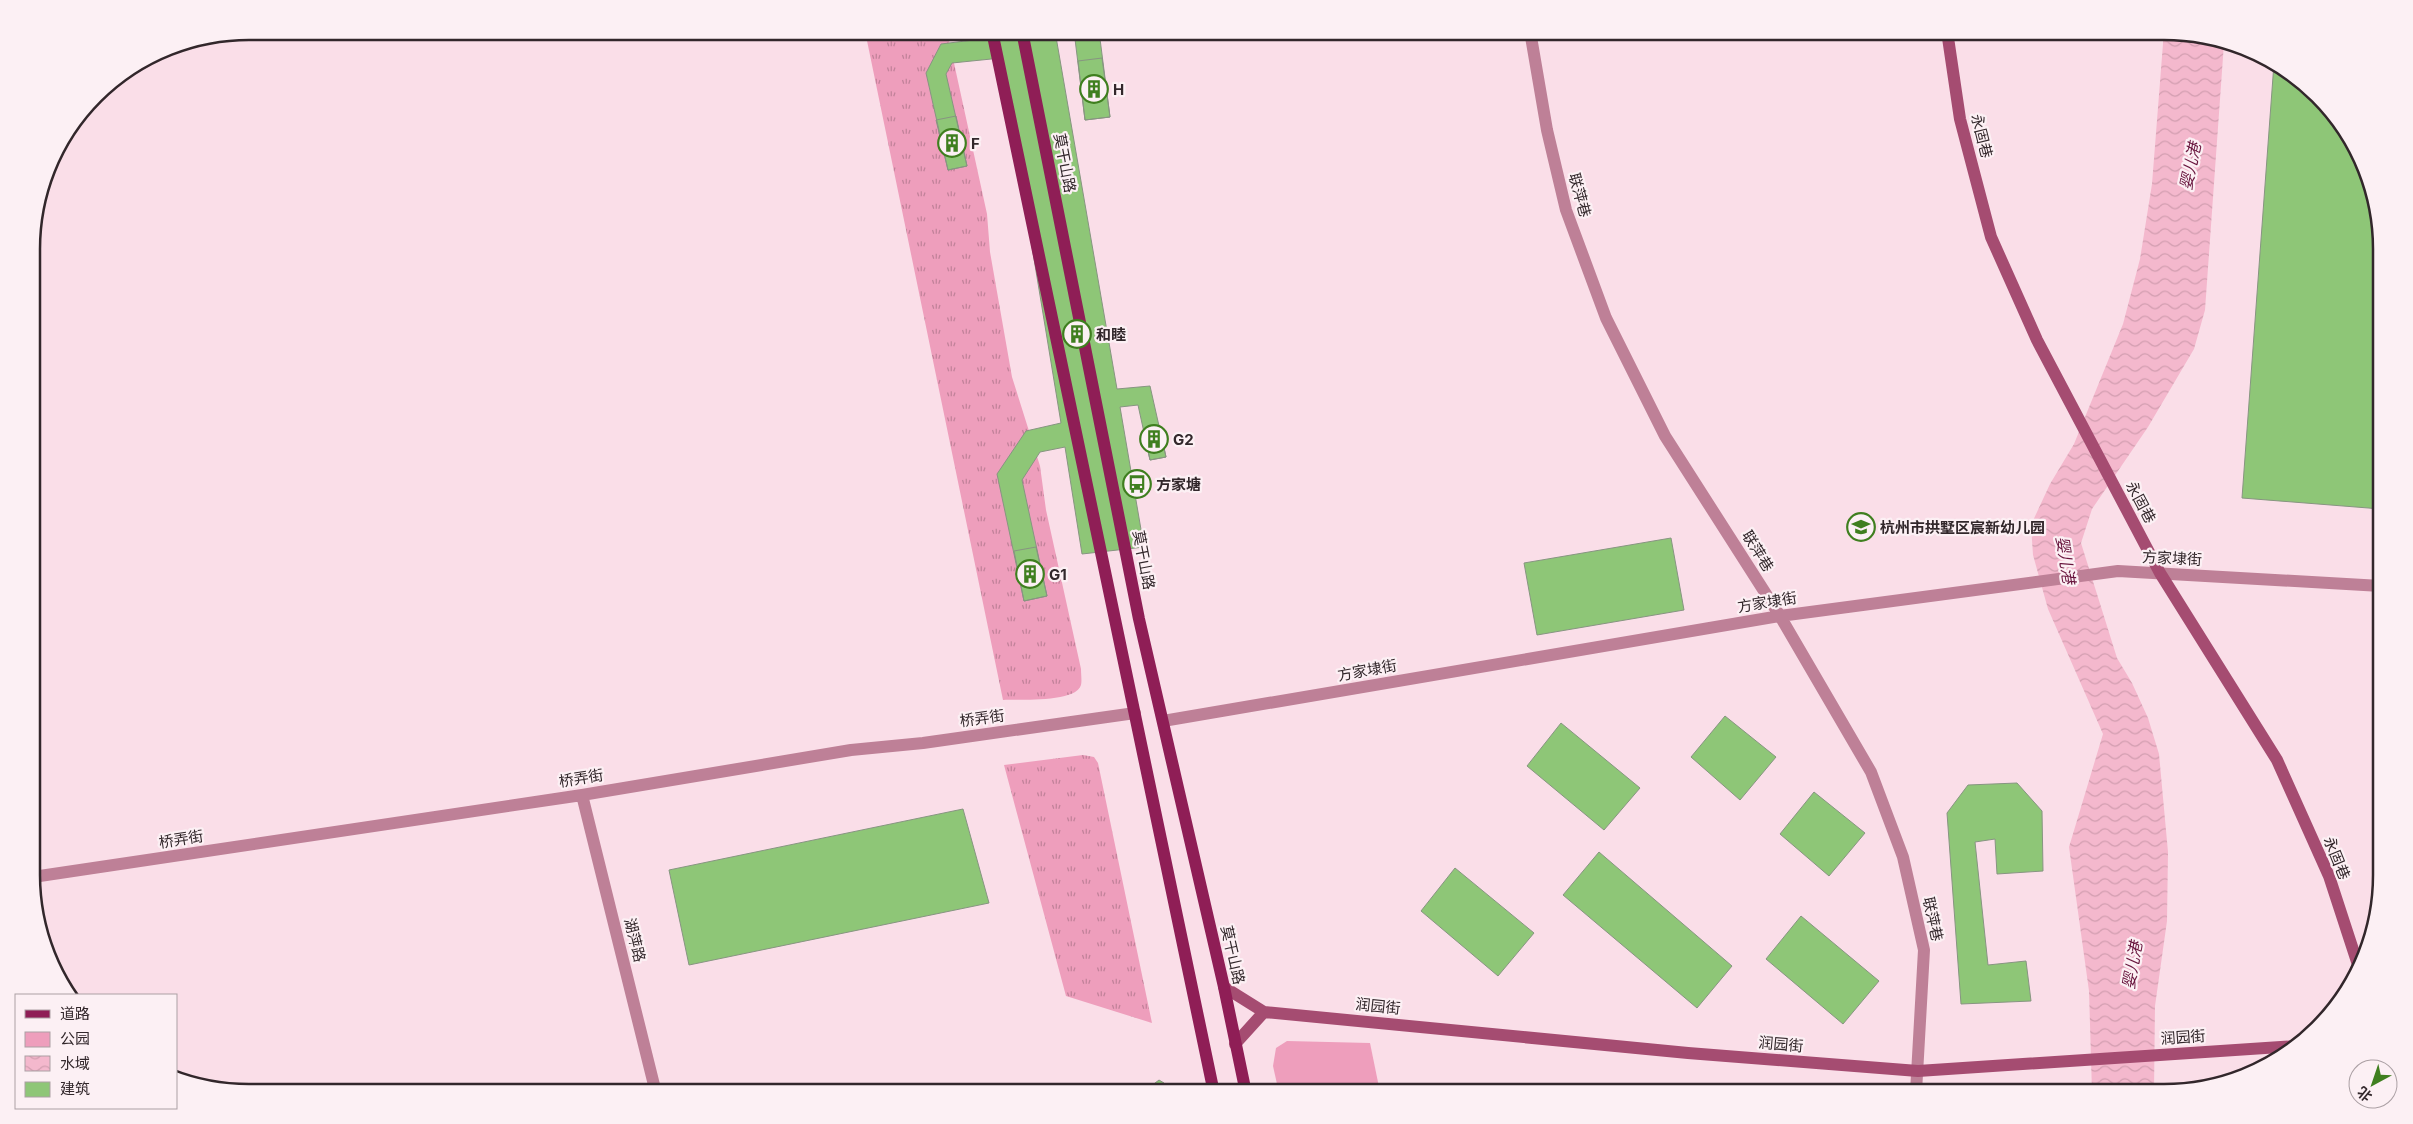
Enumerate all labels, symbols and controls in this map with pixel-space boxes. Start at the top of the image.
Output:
building icon: H [1079,74,1109,104]
place label: H [1113,80,1124,99]
street label: 永固巷 [1967,112,1997,160]
building icon: F [937,128,967,158]
street label: 莫干山路 [1050,132,1080,194]
place label: F [971,134,980,153]
water label: 婴儿港 [2175,138,2205,192]
street label: 联萍巷 [1565,171,1595,219]
building icon: 和睦 [1062,319,1092,349]
place label: 和睦 [1096,325,1126,344]
building icon: G2 [1139,424,1169,454]
place label: G2 [1173,430,1194,449]
bus stop icon: 方家塘 [1122,469,1152,499]
place label: 方家塘 [1156,475,1201,494]
street label: 永固巷 [2122,478,2160,526]
school or university icon: 杭州市拱墅区宸新幼儿园 [1846,512,1876,542]
place label: 杭州市拱墅区宸新幼儿园 [1880,518,2045,537]
street label: 联萍巷 [1738,527,1778,575]
street label: 莫干山路 [1129,529,1159,591]
water label: 婴儿港 [2052,535,2080,587]
street label: 方家埭街 [2142,547,2202,569]
building icon: G1 [1015,559,1045,589]
place label: G1 [1049,565,1067,584]
street label: 方家埭街 [1736,588,1798,616]
street label: 方家埭街 [1336,655,1398,685]
street label: 桥弄街 [958,705,1006,731]
street label: 桥弄街 [557,765,605,791]
street label: 桥弄街 [157,826,205,852]
street label: 永固巷 [2320,834,2354,882]
street label: 联萍巷 [1919,895,1947,943]
street label: 湖萍路 [620,916,650,964]
street label: 莫干山路 [1217,924,1249,986]
water label: 婴儿港 [2118,938,2146,990]
legend [15,994,178,1109]
street label: 润园街 [1355,994,1401,1018]
text: 道路 [60,1004,90,1023]
street label: 润园街 [2160,1026,2206,1048]
text: 公园 [60,1029,90,1048]
street label: 润园街 [1758,1033,1804,1055]
text: 水域 [60,1054,90,1073]
north arrow [2348,1059,2398,1109]
text: 建筑 [60,1079,90,1098]
text: 北 [2353,1083,2375,1105]

